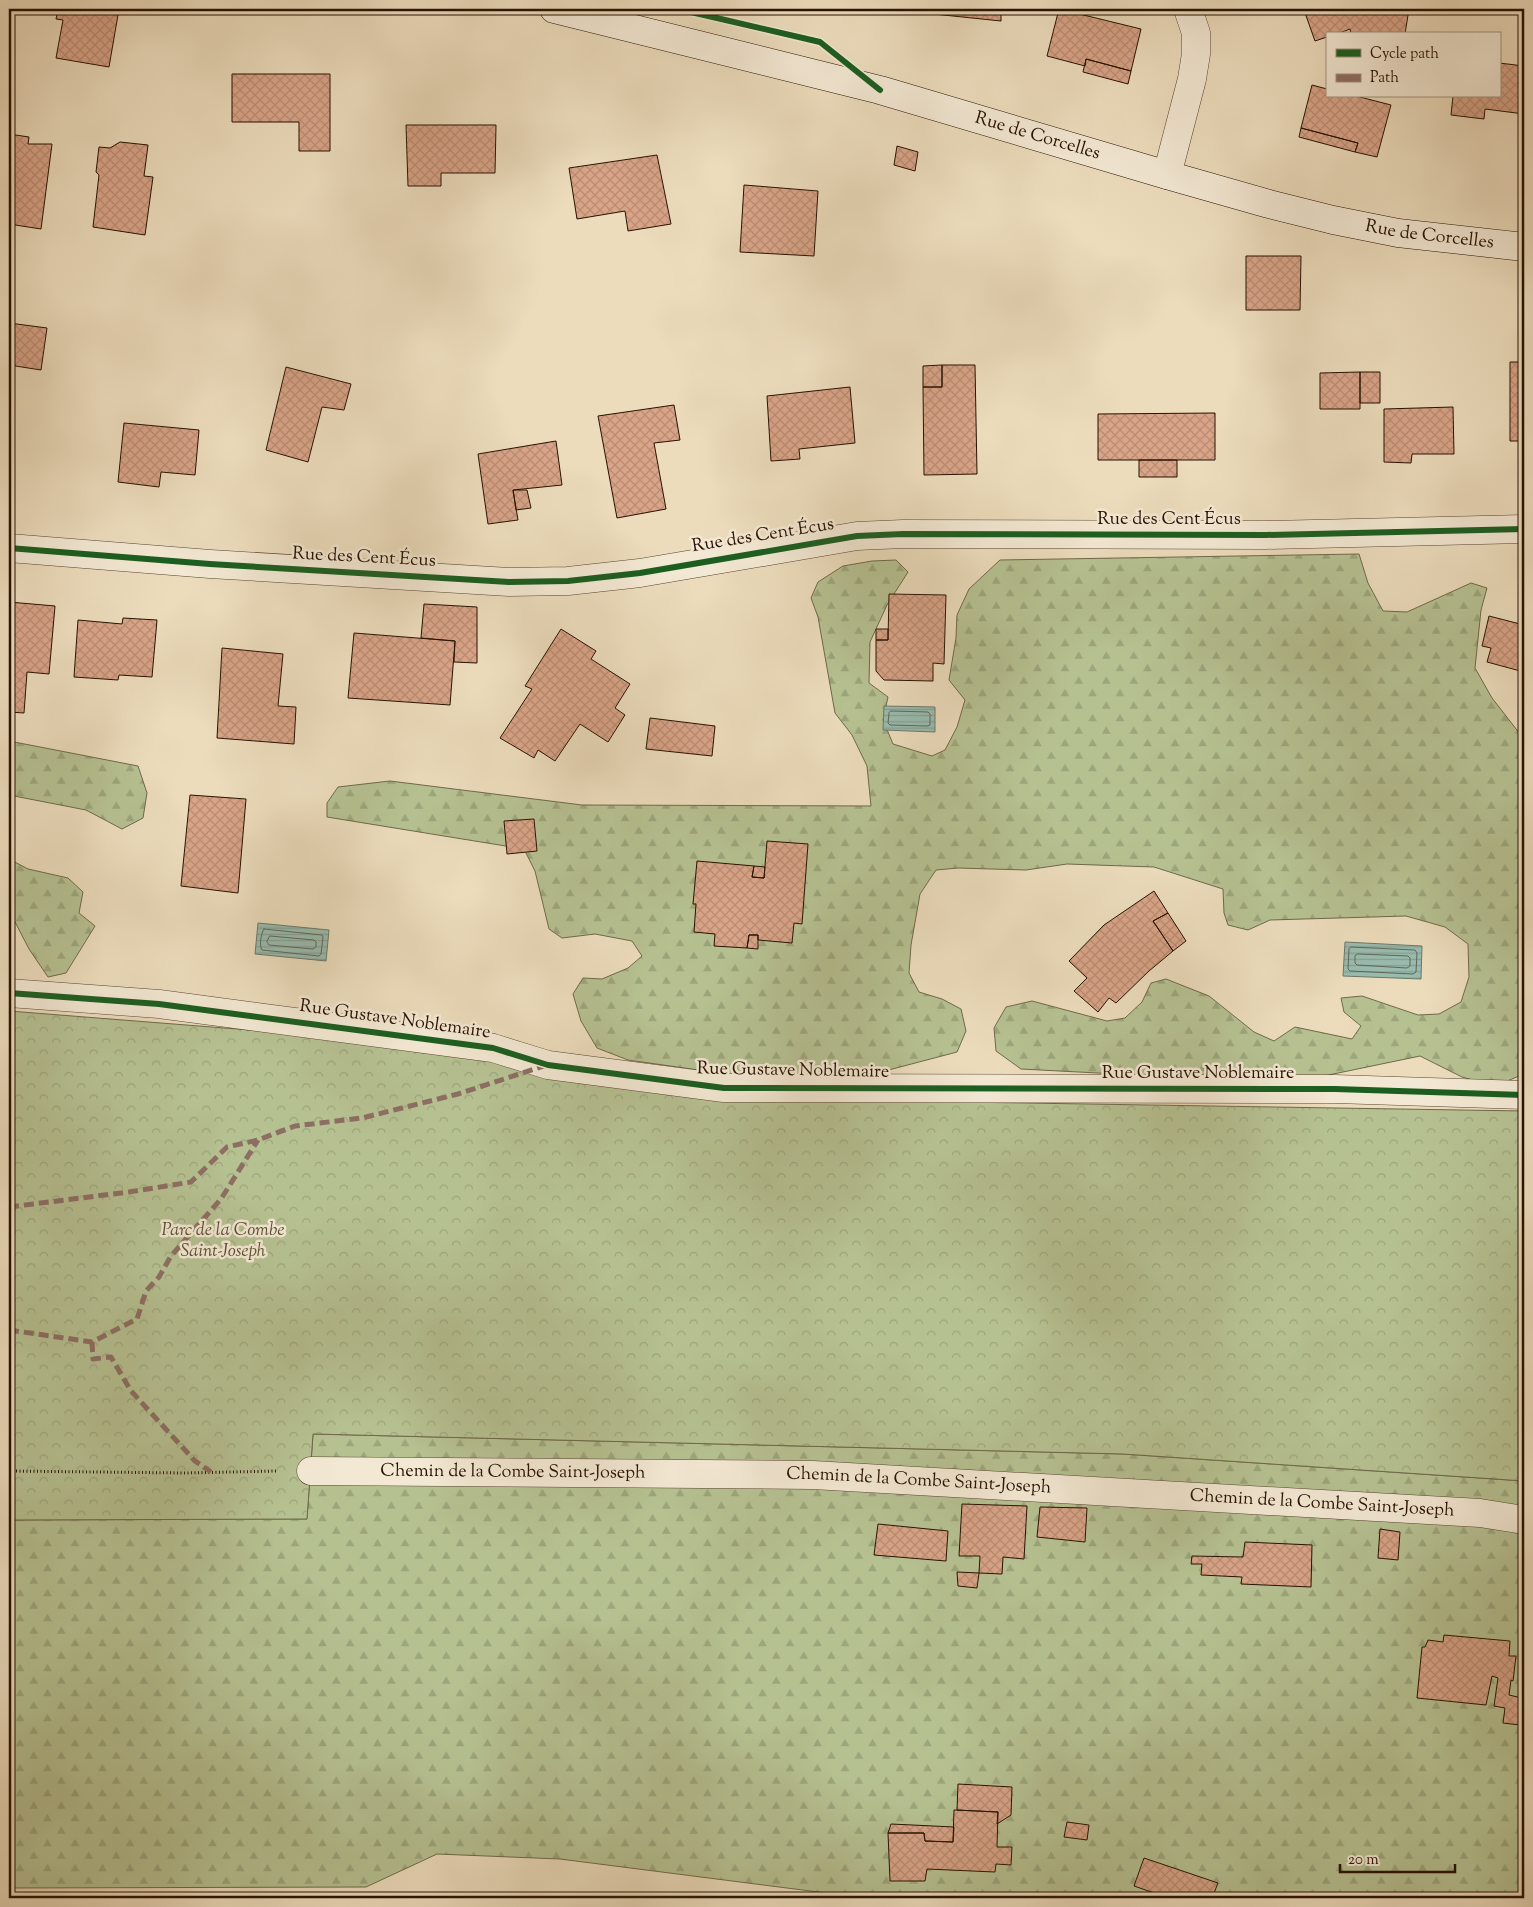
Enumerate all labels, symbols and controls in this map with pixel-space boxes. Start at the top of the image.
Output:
legend [1326,32,1500,98]
text: Cycle path [1370,44,1439,65]
text: Path [1370,68,1399,89]
street label: Rue de Corcelles [971,106,1103,167]
street label: Rue de Corcelles [1363,214,1495,257]
street label: Rue des Cent Écus [1097,507,1241,533]
street label: Rue des Cent Écus [690,512,836,560]
street label: Rue des Cent Écus [292,541,436,575]
street label: Rue Gustave Noblemaire [298,994,492,1046]
street label: Rue Gustave Noblemaire [696,1056,890,1086]
street label: Rue Gustave Noblemaire [1102,1061,1294,1087]
park label: Parc de la Combe Saint-Joseph [161,1218,285,1265]
street label: Chemin de la Combe Saint-Joseph [380,1459,646,1487]
street label: Chemin de la Combe Saint-Joseph [786,1462,1052,1502]
street label: Chemin de la Combe Saint-Joseph [1189,1483,1456,1525]
scale bar [1340,1842,1456,1874]
text: 20 m [1348,1850,1379,1871]

